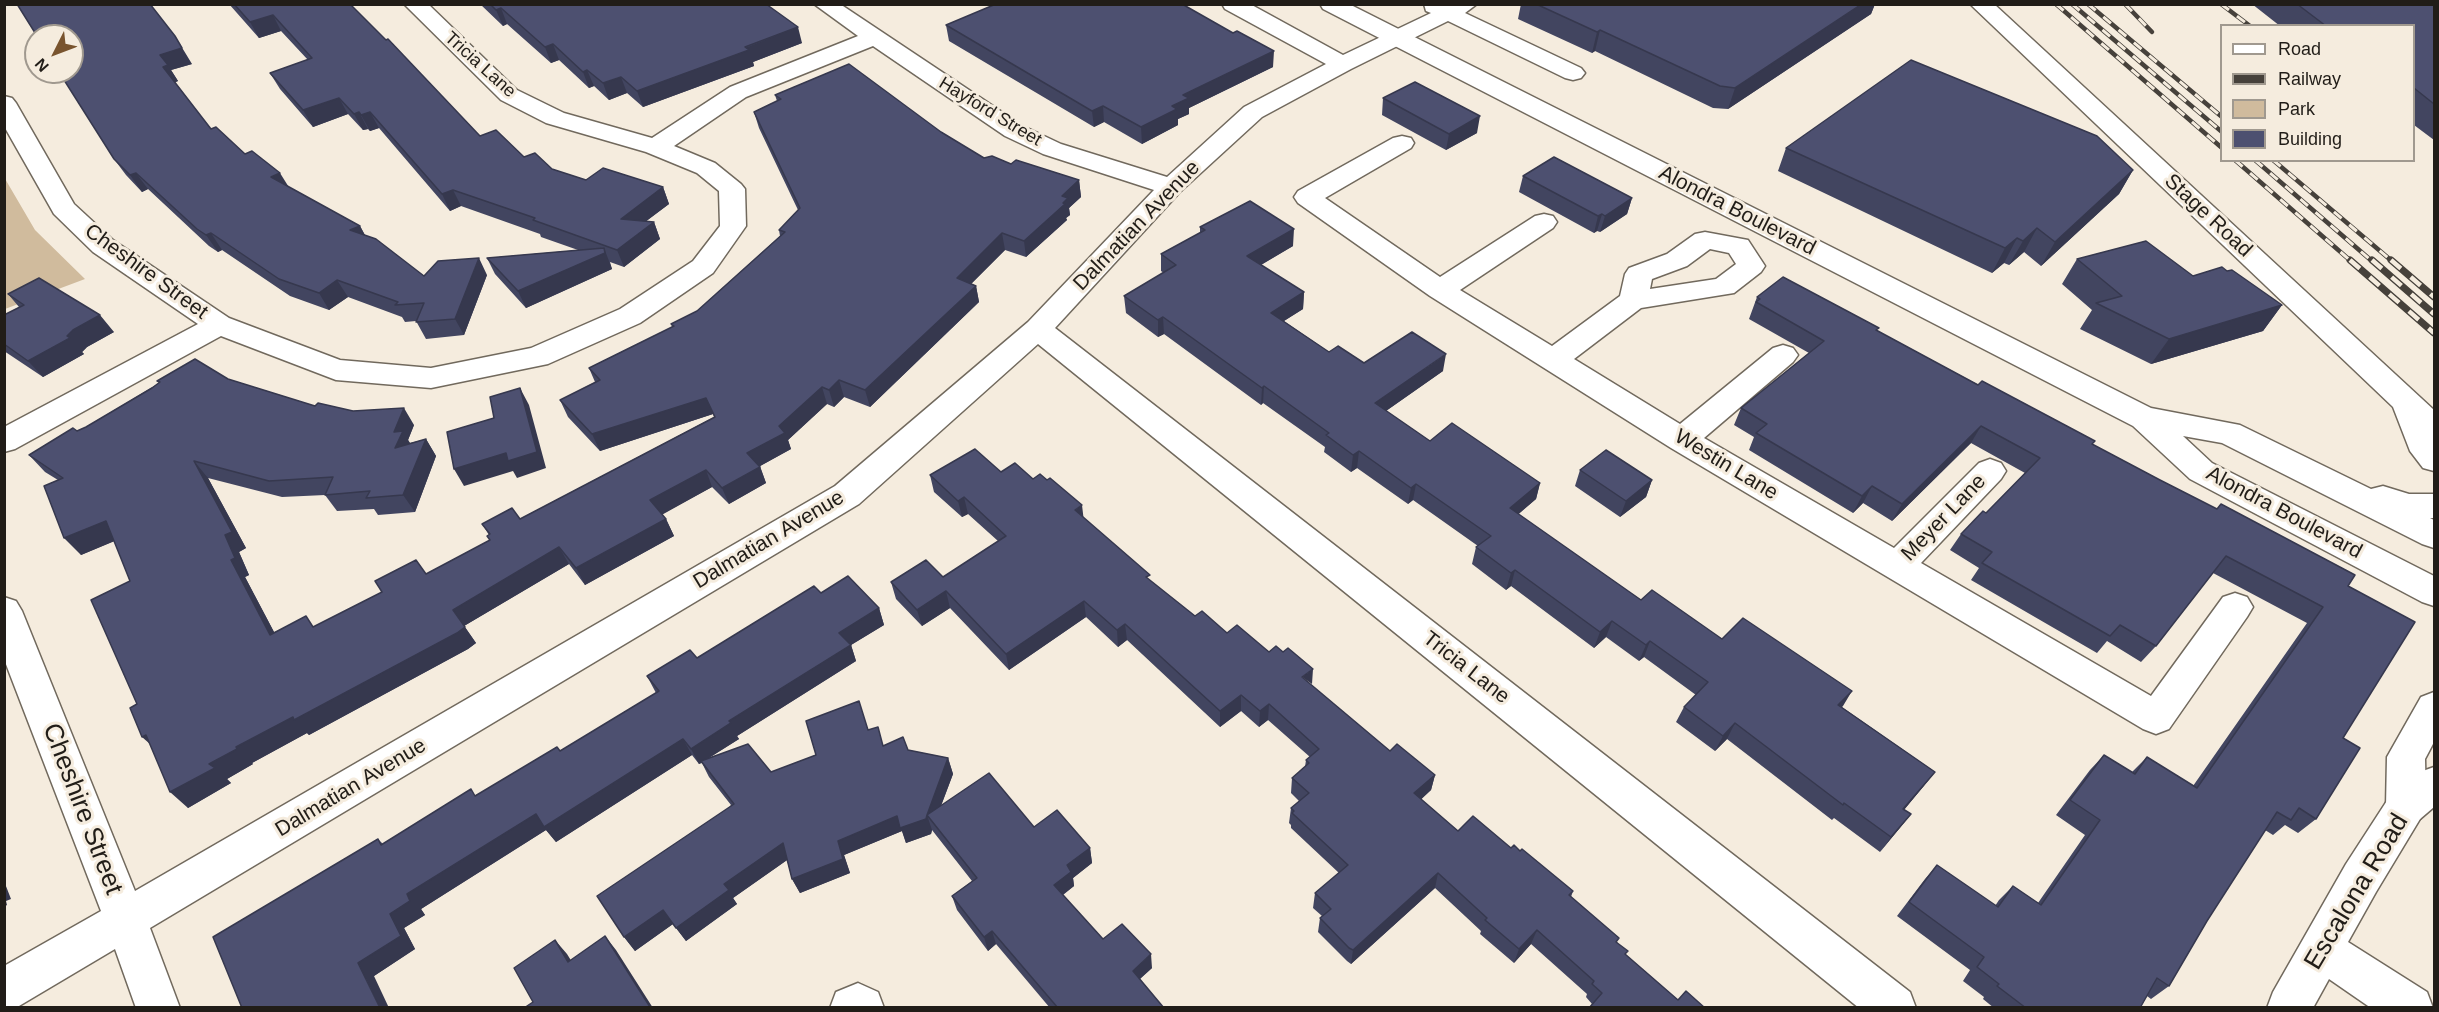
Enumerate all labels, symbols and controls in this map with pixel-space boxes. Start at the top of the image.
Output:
north arrow [24,24,84,84]
legend [2220,24,2415,162]
street label: Tricia Lane [440,27,520,103]
text: Road [2278,39,2321,59]
text: N [32,55,52,75]
text: Railway [2278,69,2341,89]
street label: Hayford Street [935,73,1045,151]
text: Park [2278,99,2315,119]
text: Building [2278,129,2342,149]
street label: Dalmatian Avenue [1068,156,1206,296]
street label: Alondra Boulevard [1654,161,1820,261]
street label: Stage Road [2159,169,2257,263]
street label: Cheshire Street [80,219,212,325]
street label: Westin Lane [1670,424,1782,506]
street label: Alondra Boulevard [2202,461,2366,565]
street label: Meyer Lane [1896,469,1992,567]
street label: Dalmatian Avenue [689,485,849,595]
street label: Tricia Lane [1418,626,1514,710]
street label: Cheshire Street [35,719,129,899]
street label: Dalmatian Avenue [271,733,431,843]
street label: Escalona Road [2298,808,2416,976]

